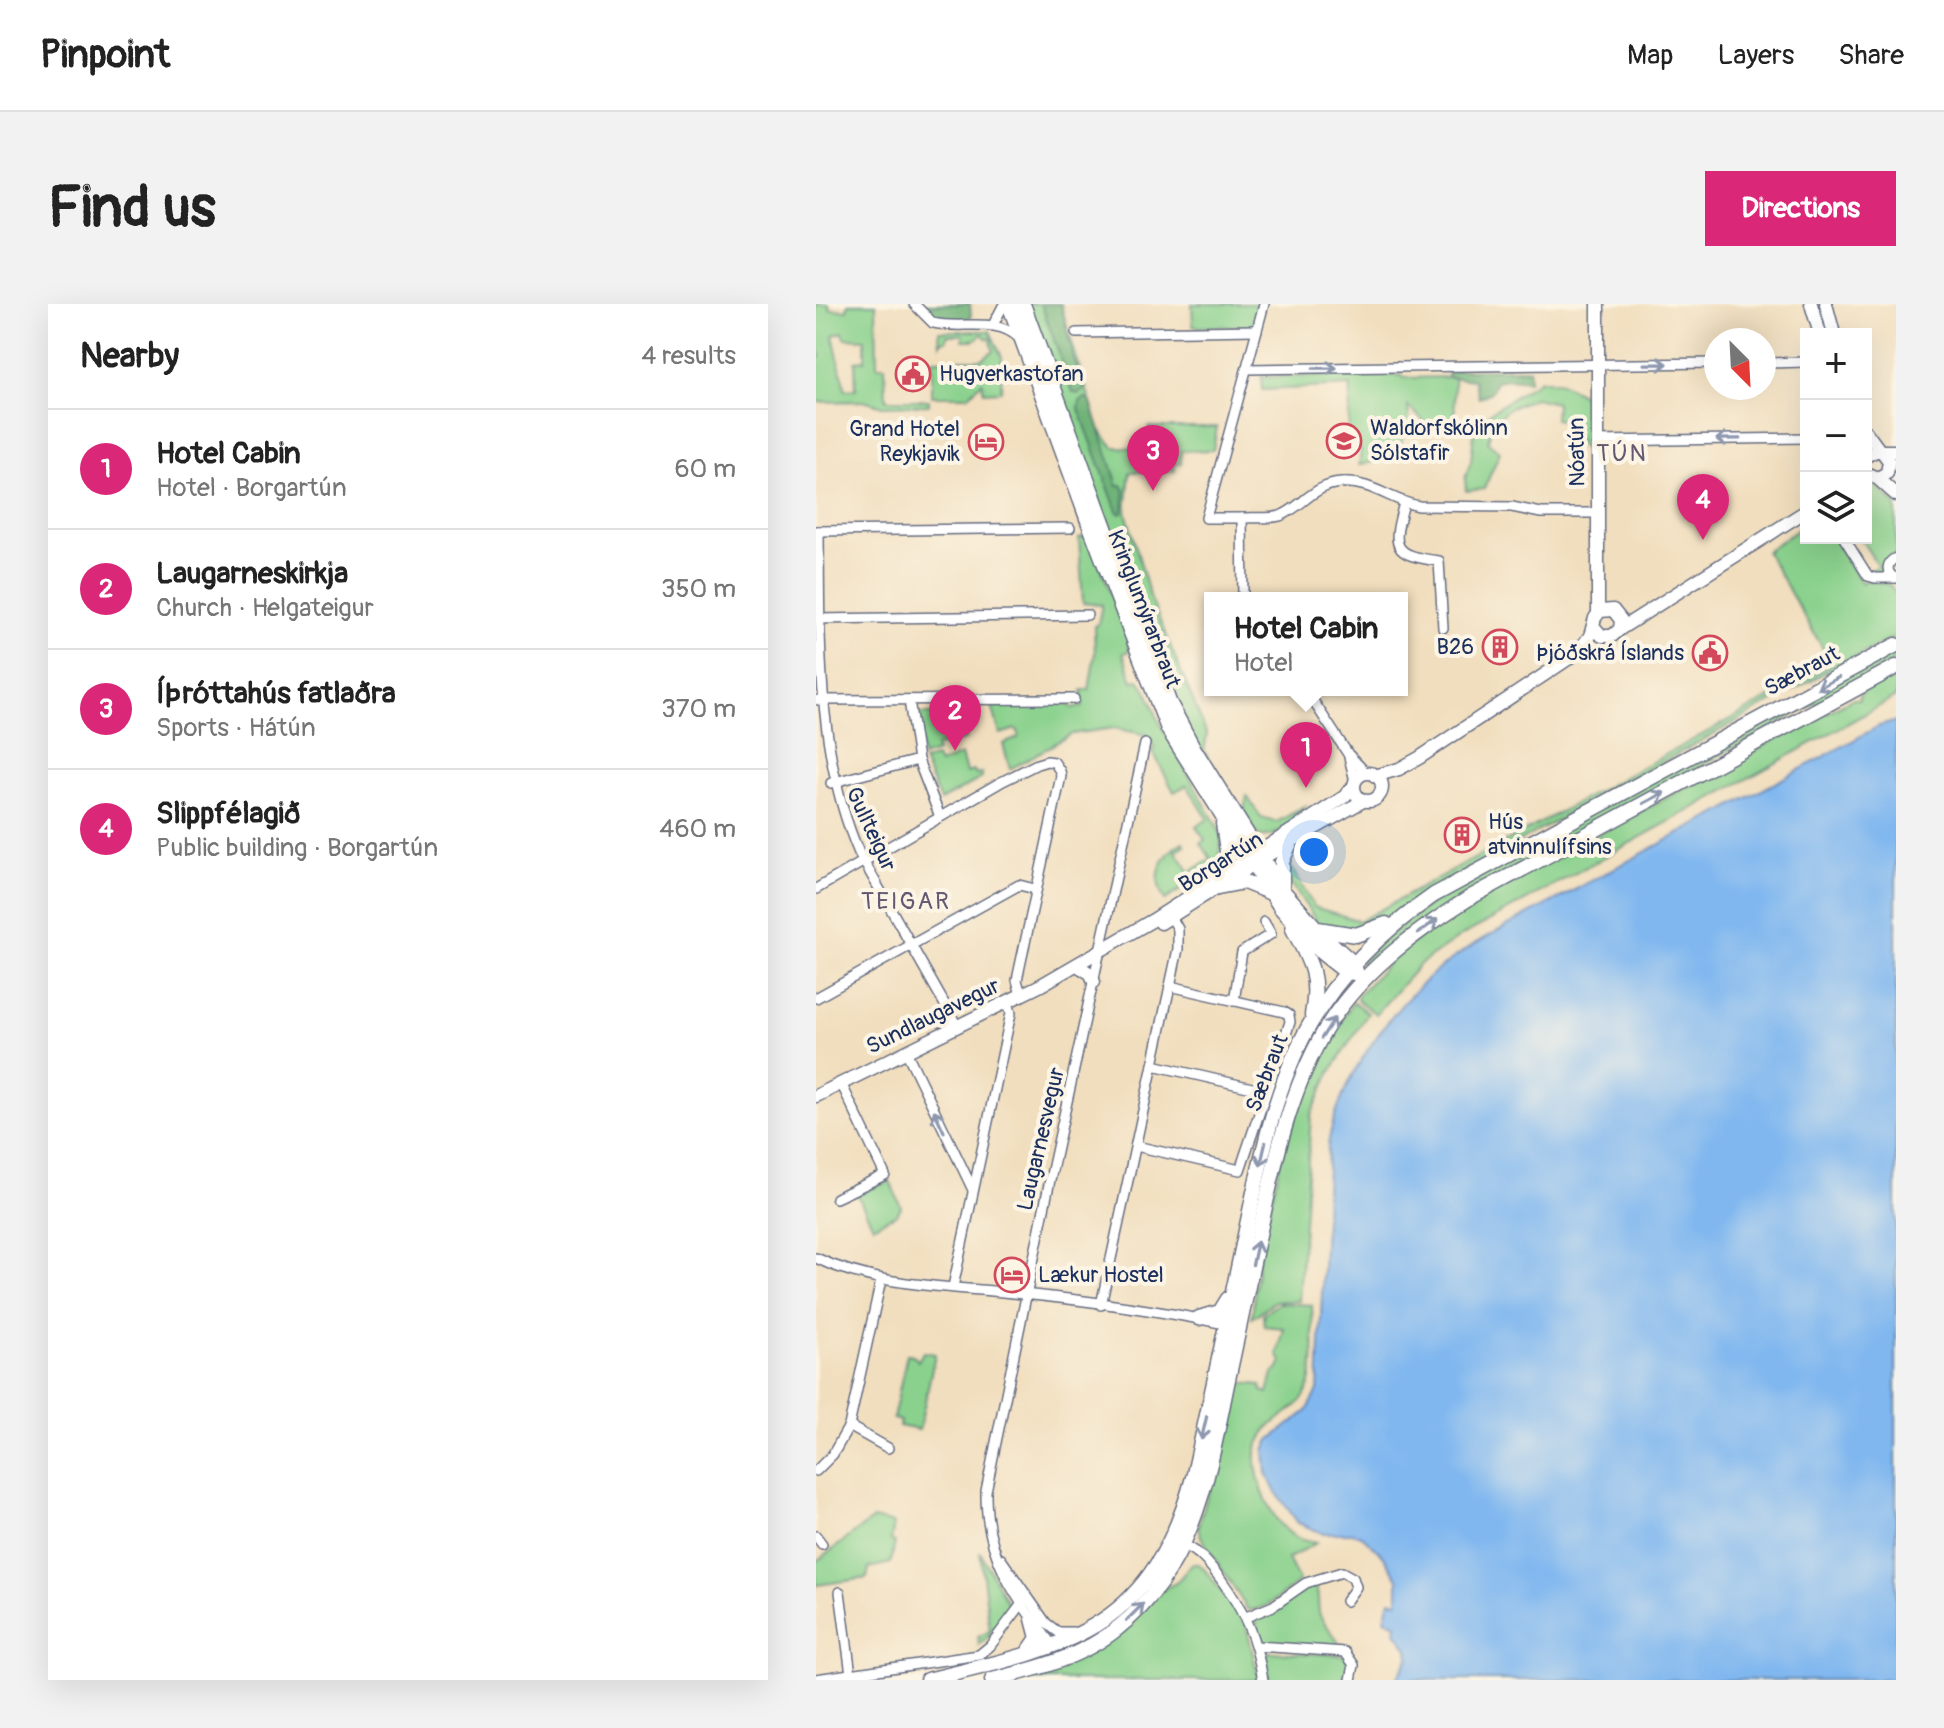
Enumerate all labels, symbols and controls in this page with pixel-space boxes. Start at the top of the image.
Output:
text: Pinpoint [40,31,170,79]
text: Map [1627,38,1673,73]
text: Layers [1717,38,1794,73]
text: Share [1838,38,1904,73]
button: Directions [1705,171,1896,246]
text: Find us [48,174,216,243]
north arrow [1704,328,1776,400]
map controls [1800,328,1872,544]
button: + [1800,328,1872,400]
text: Nearby [80,335,179,378]
text: 4 results [641,340,736,372]
public building icon: Hugverkastofan [894,355,932,393]
one-way arrow [1642,356,1669,372]
place label: Hugverkastofan [939,360,1084,388]
one-way arrow [1311,360,1338,376]
button: − [1800,400,1872,472]
place label: Waldorfskólinn Sólstafir [1370,414,1508,467]
place label: Grand Hotel Reykjavik [849,415,960,468]
street label: Nóatún [1562,417,1592,487]
school or university icon: Waldorfskólinn Sólstafir [1325,422,1363,460]
hotel icon: Grand Hotel Reykjavik [967,423,1005,461]
pin: 3 [1127,425,1179,491]
one-way arrow [1715,431,1742,447]
text: Hotel Cabin [156,435,301,472]
district label: TÚN [1596,439,1648,468]
text: 1 [101,453,111,485]
text: 60 m [674,453,736,485]
text: Hotel · Borgartún [156,472,347,504]
button: layers [1800,472,1872,544]
pin: 4 [1677,474,1729,540]
street label: Kringlumýrarbraut [1101,526,1187,692]
text: Laugarneskirkja [156,555,348,592]
text: 2 [99,573,113,605]
text: 350 m [661,573,736,605]
text: Church · Helgateigur [156,592,374,624]
popup [1204,592,1408,696]
text: Hotel Cabin [1234,610,1378,647]
building icon: B26 [1481,628,1519,666]
place label: B26 [1436,633,1474,661]
public building icon: Þjóðskrá Íslands [1691,634,1729,672]
place label: Þjóðskrá Íslands [1537,639,1684,667]
street label: Sæbraut [1760,640,1845,702]
text: Hotel [1234,647,1293,679]
text: Íþróttahús fatlaðra [156,675,396,712]
one-way arrow [1816,675,1840,691]
pin: 2 [929,685,981,751]
text: 3 [99,693,113,725]
text: 370 m [661,693,736,725]
text: Sports · Hátún [156,712,316,744]
pin: 1 [1280,722,1332,788]
street label: Gullteigur [839,782,903,876]
one-way arrow [1642,790,1665,806]
text: Slippfélagið [156,795,301,832]
place label: Hús atvinnulífsins [1488,808,1612,861]
text: 4 [98,813,114,845]
text: 460 m [659,813,736,845]
building icon: Hús atvinnulífsins [1443,816,1481,854]
street label: Borgartún [1174,825,1268,899]
text: Public building · Borgartún [156,832,438,864]
your location [1294,832,1334,872]
district label: TEIGAR [861,887,951,916]
one-way arrow [1416,917,1438,934]
street label: Sundlaugavegur [862,972,1005,1060]
one-way arrow [1320,1017,1336,1040]
street label: Sæbraut [1239,1030,1295,1116]
street label: Laugarnesvegur [1011,1064,1071,1213]
one-way arrow [931,1110,946,1134]
one-way arrow [1255,1140,1270,1166]
one-way arrow [1248,1241,1263,1267]
hotel icon: Lækur Hostel [993,1256,1031,1294]
place label: Lækur Hostel [1038,1261,1164,1289]
one-way arrow [1196,1414,1211,1440]
one-way arrow [1125,1603,1144,1622]

